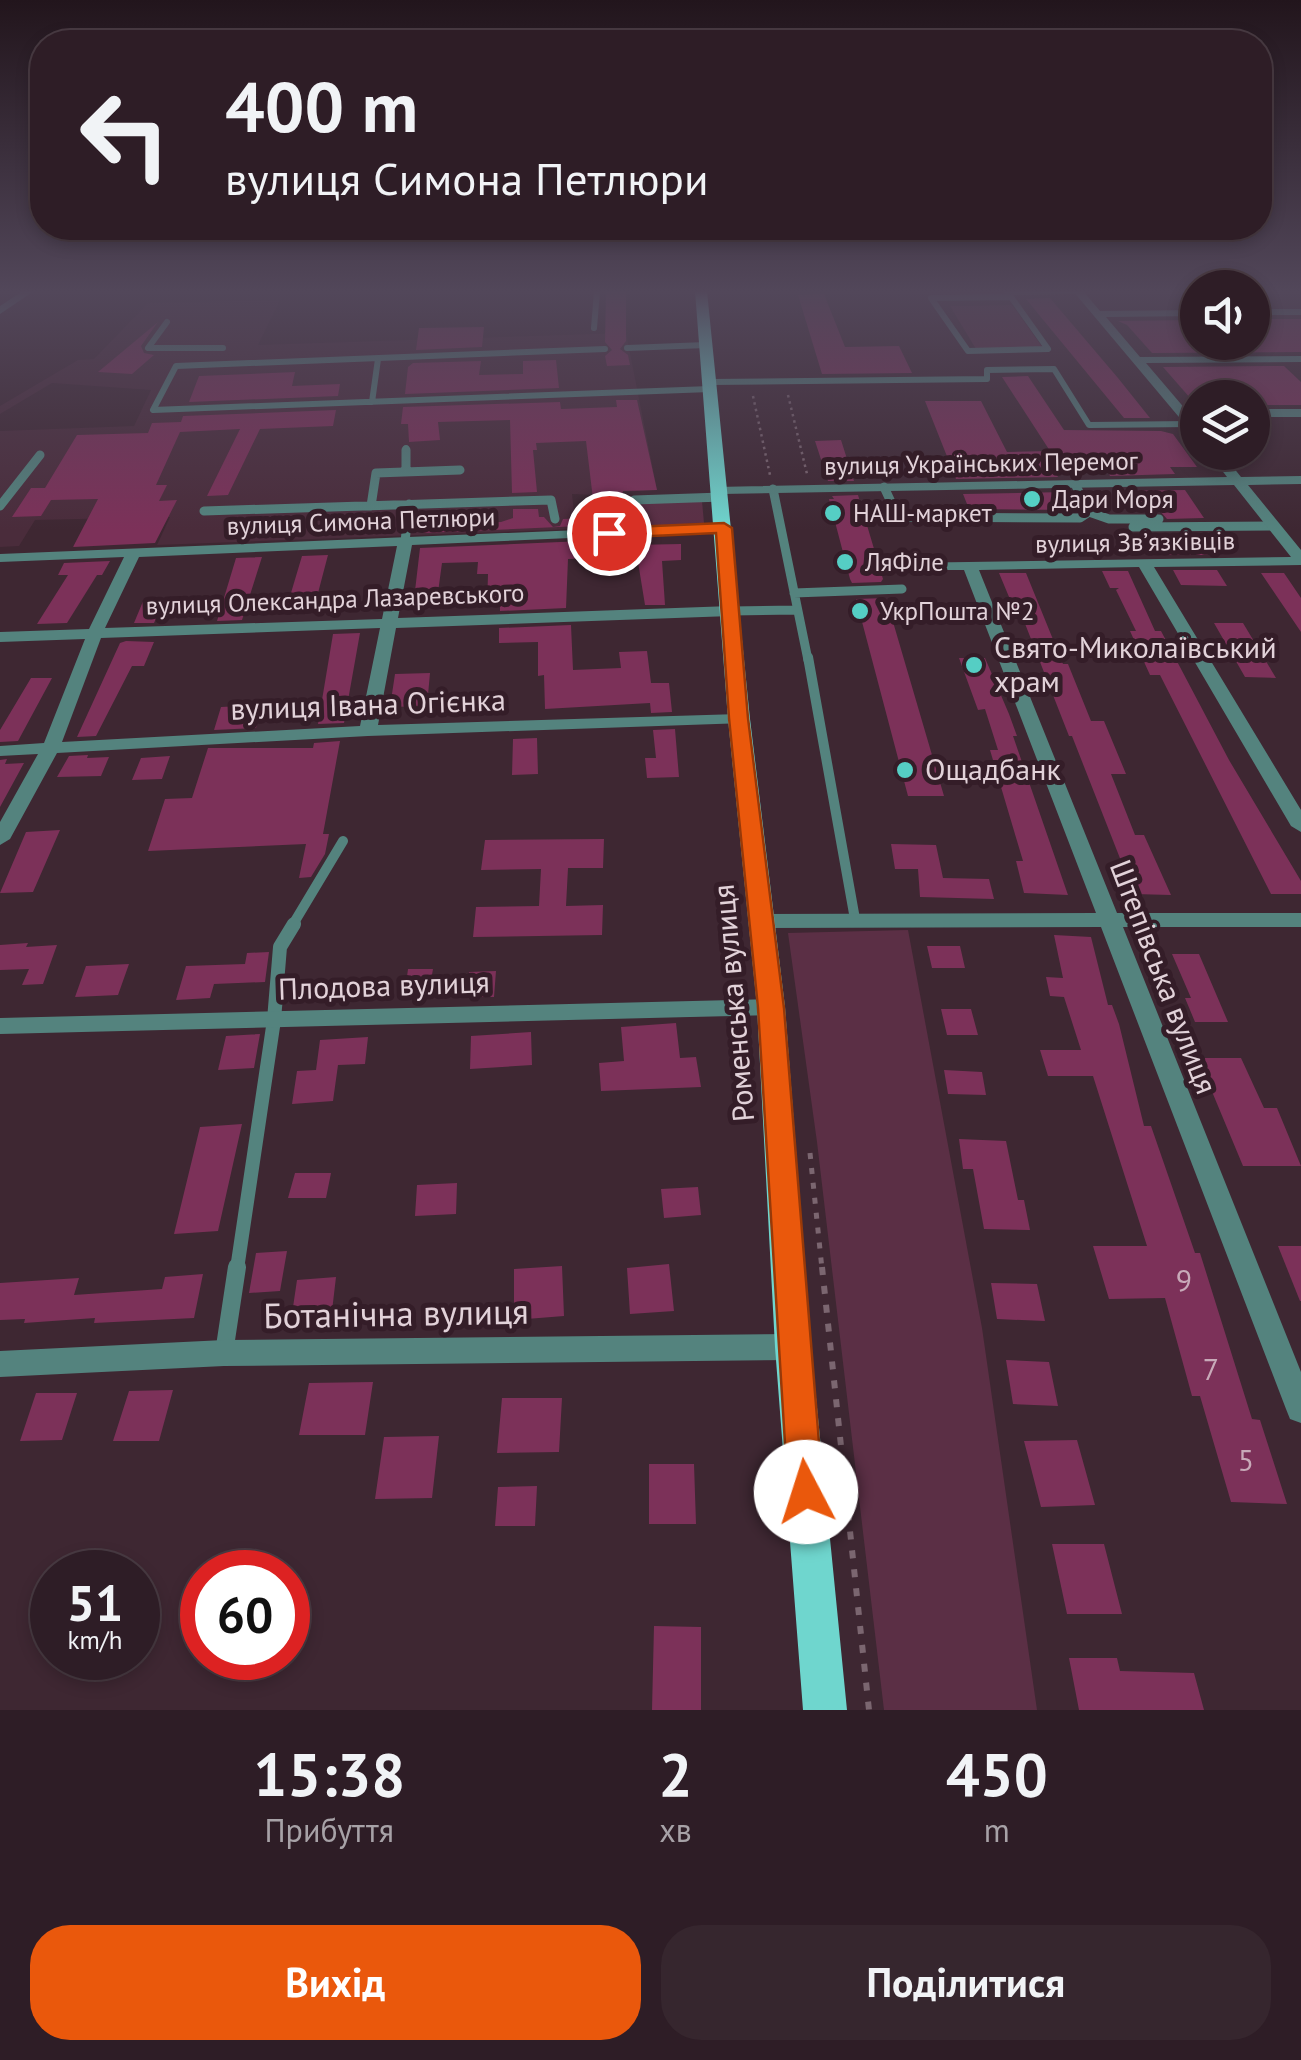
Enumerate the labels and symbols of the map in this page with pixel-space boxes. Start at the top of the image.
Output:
street label: вулиця Українських Перемог [824,444,1139,482]
place label: Дари Моря [1052,483,1174,515]
marker: Дари Моря [1021,488,1043,510]
pin [567,491,652,576]
place label: НАШ-маркет [853,497,992,529]
street label: вулиця Симона Петлюри [226,500,496,542]
marker: НАШ-маркет [822,502,844,524]
street label: вулиця Звʼязківців [1035,524,1235,560]
place label: ЛяФіле [864,546,944,578]
marker: ЛяФіле [834,551,856,573]
street label: вулиця Олександра Лазаревського [145,576,525,622]
place label: УкрПошта №2 [880,595,1035,627]
marker: УкрПошта №2 [849,600,871,622]
place label: Свято-Миколаївський храм [994,627,1277,700]
marker: Свято-Миколаївський храм [963,654,985,676]
street label: вулиця Івана Огієнка [230,679,506,728]
place label: Ощадбанк [925,749,1061,788]
marker: Ощадбанк [894,759,916,781]
street label: Штепівська вулиця [1102,854,1227,1099]
street label: Роменська вулиця [703,883,762,1123]
street label: Плодова вулиця [278,961,490,1008]
house number: 9 [1176,1260,1192,1299]
street label: Ботанічна вулиця [263,1288,529,1338]
house number: 7 [1203,1349,1219,1388]
position arrow [754,1440,858,1544]
house number: 5 [1238,1440,1254,1479]
speed limit sign: 60 [180,1550,310,1680]

